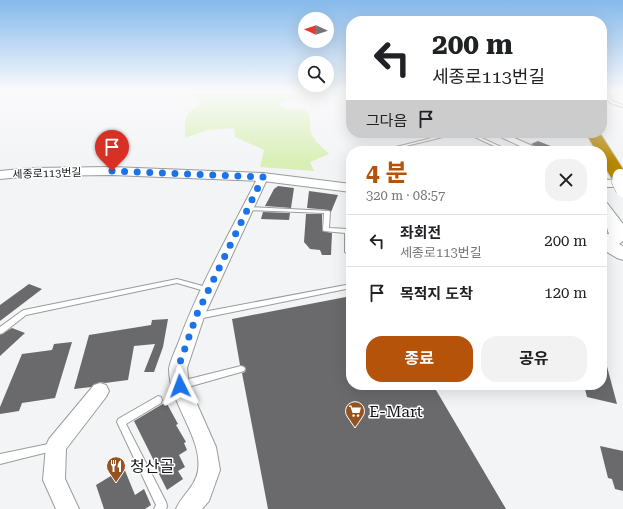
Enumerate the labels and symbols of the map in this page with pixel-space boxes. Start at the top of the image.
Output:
north arrow [298,12,334,48]
pin [95,130,129,171]
street label: 세종로113번길 [12,166,82,181]
position arrow [159,365,201,407]
supermarket icon: E-Mart [344,400,366,428]
place label: E-Mart [369,402,423,421]
restaurant icon: 청산골 [105,455,127,483]
place label: 청산골 [130,457,174,476]

